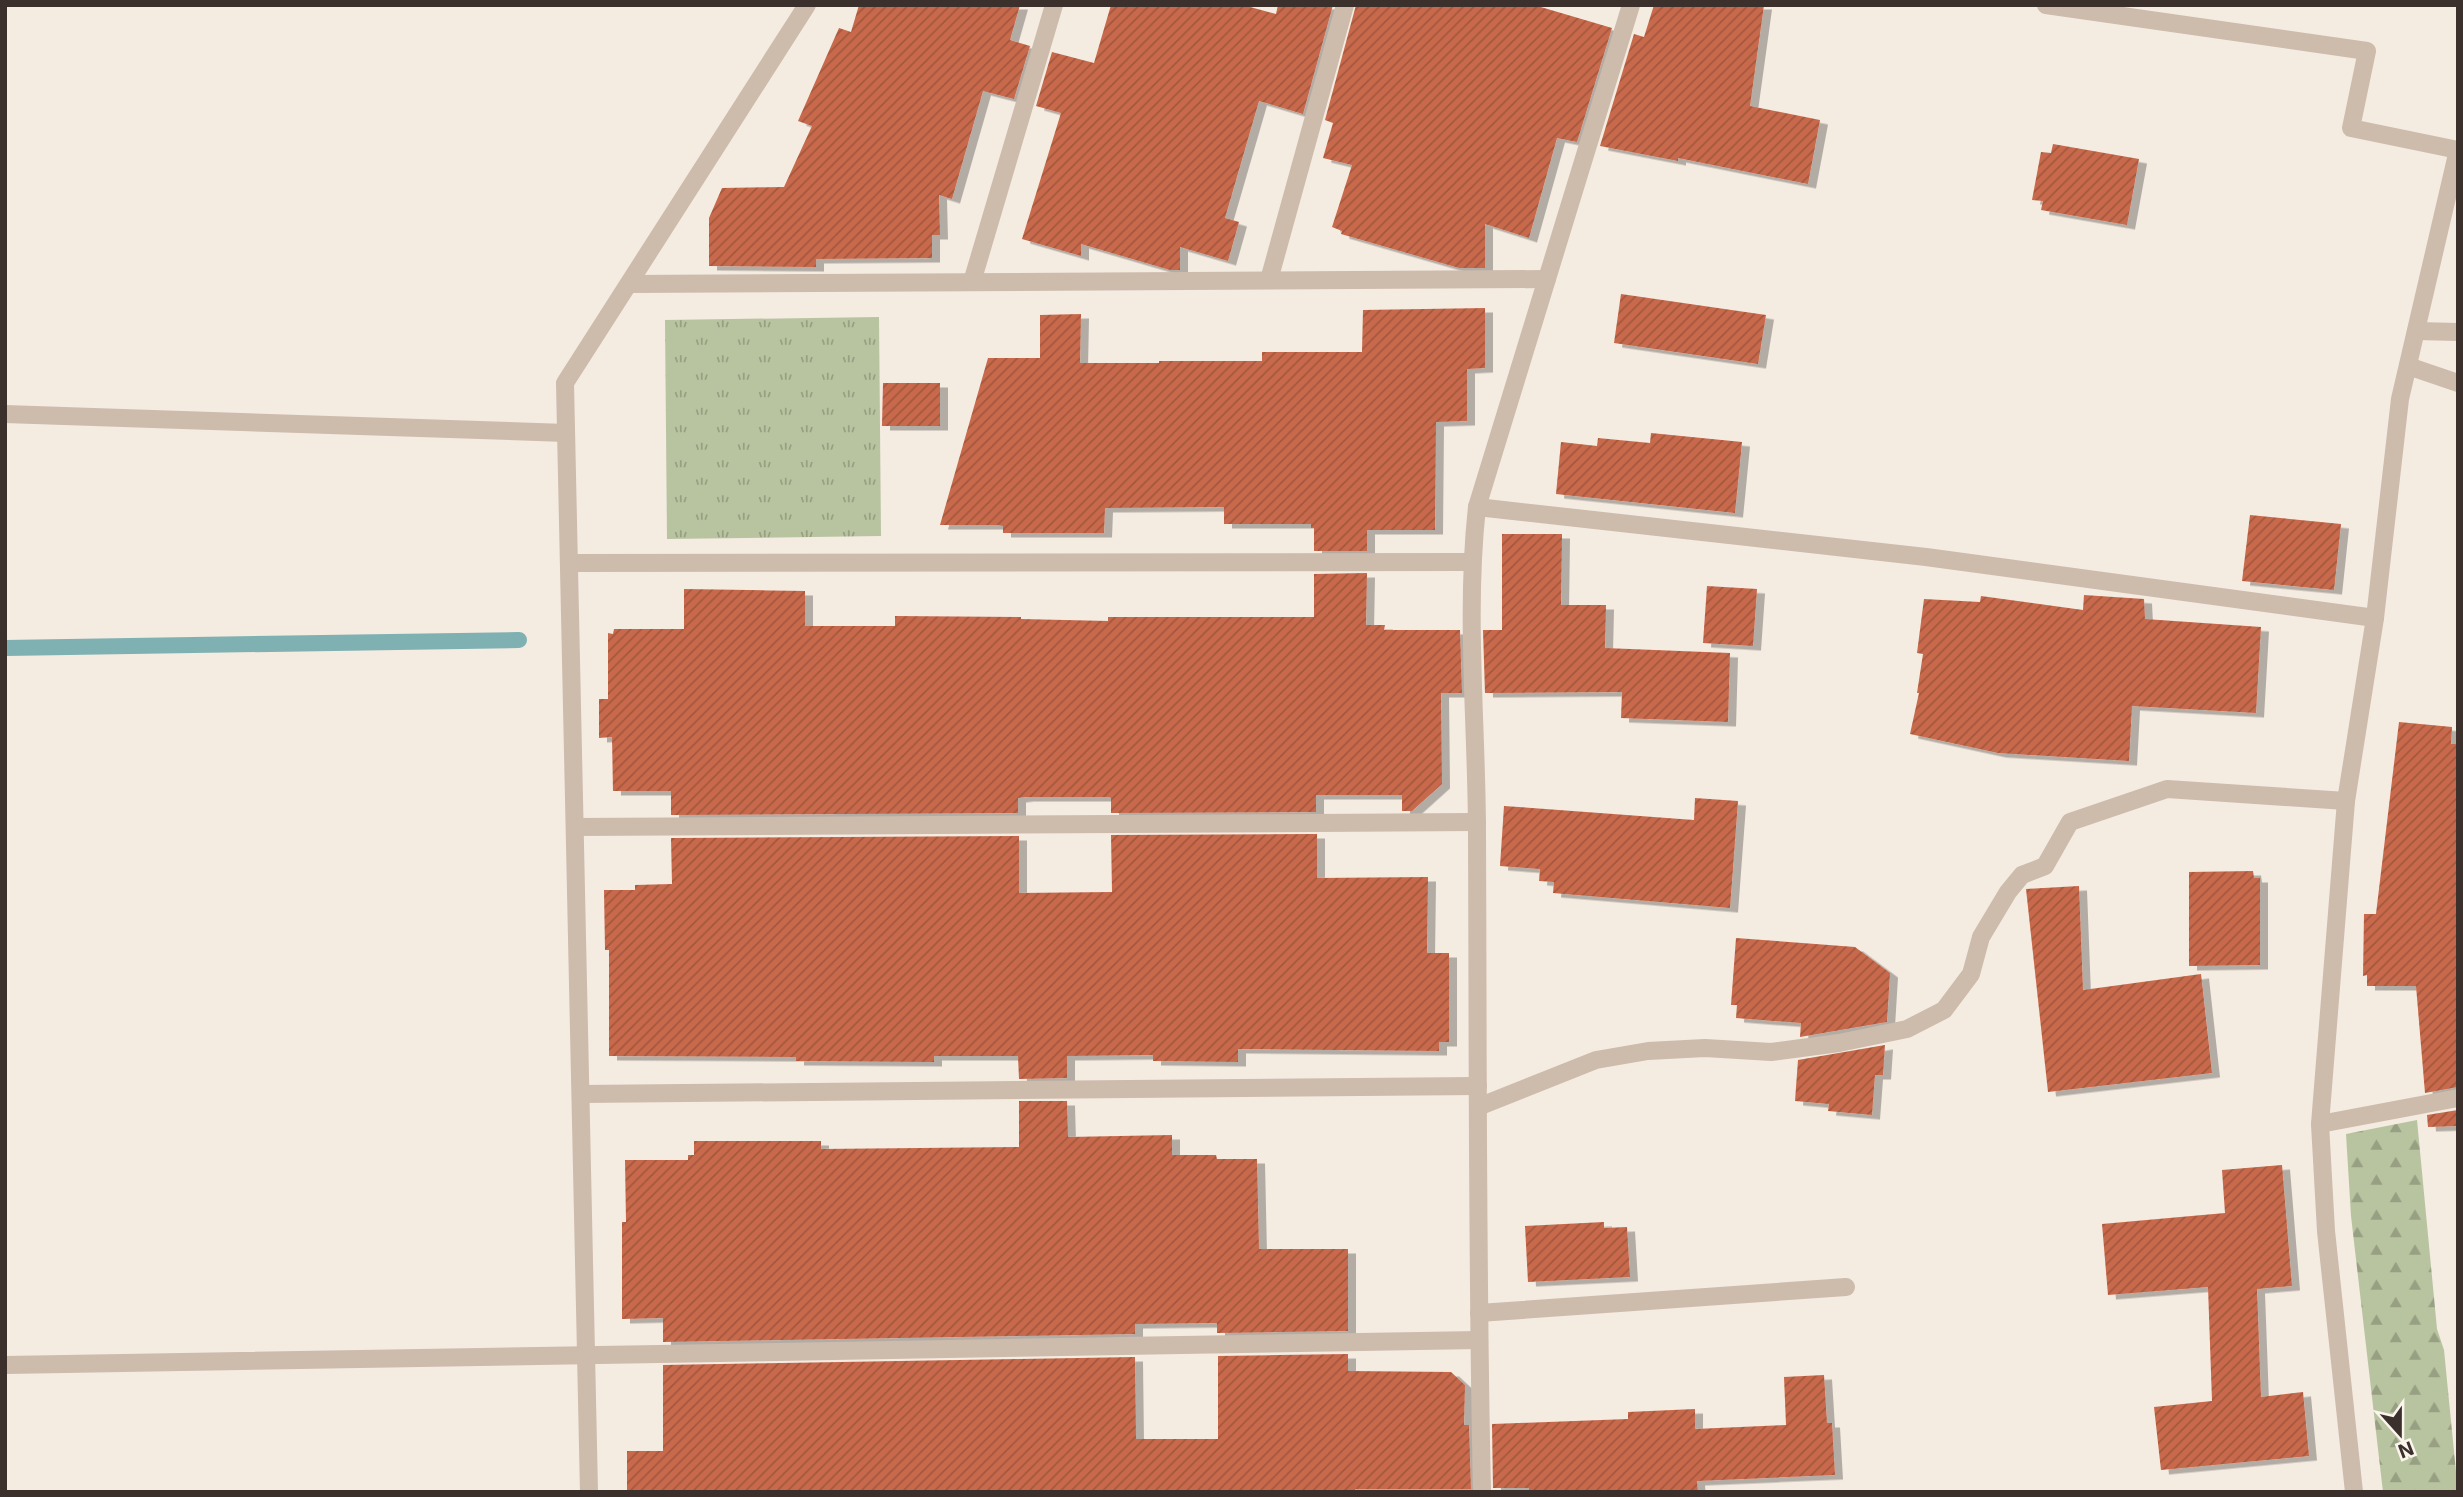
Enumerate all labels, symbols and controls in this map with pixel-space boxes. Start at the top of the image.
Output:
north arrow [2365,1399,2435,1469]
text: N [2395,1436,2417,1463]

